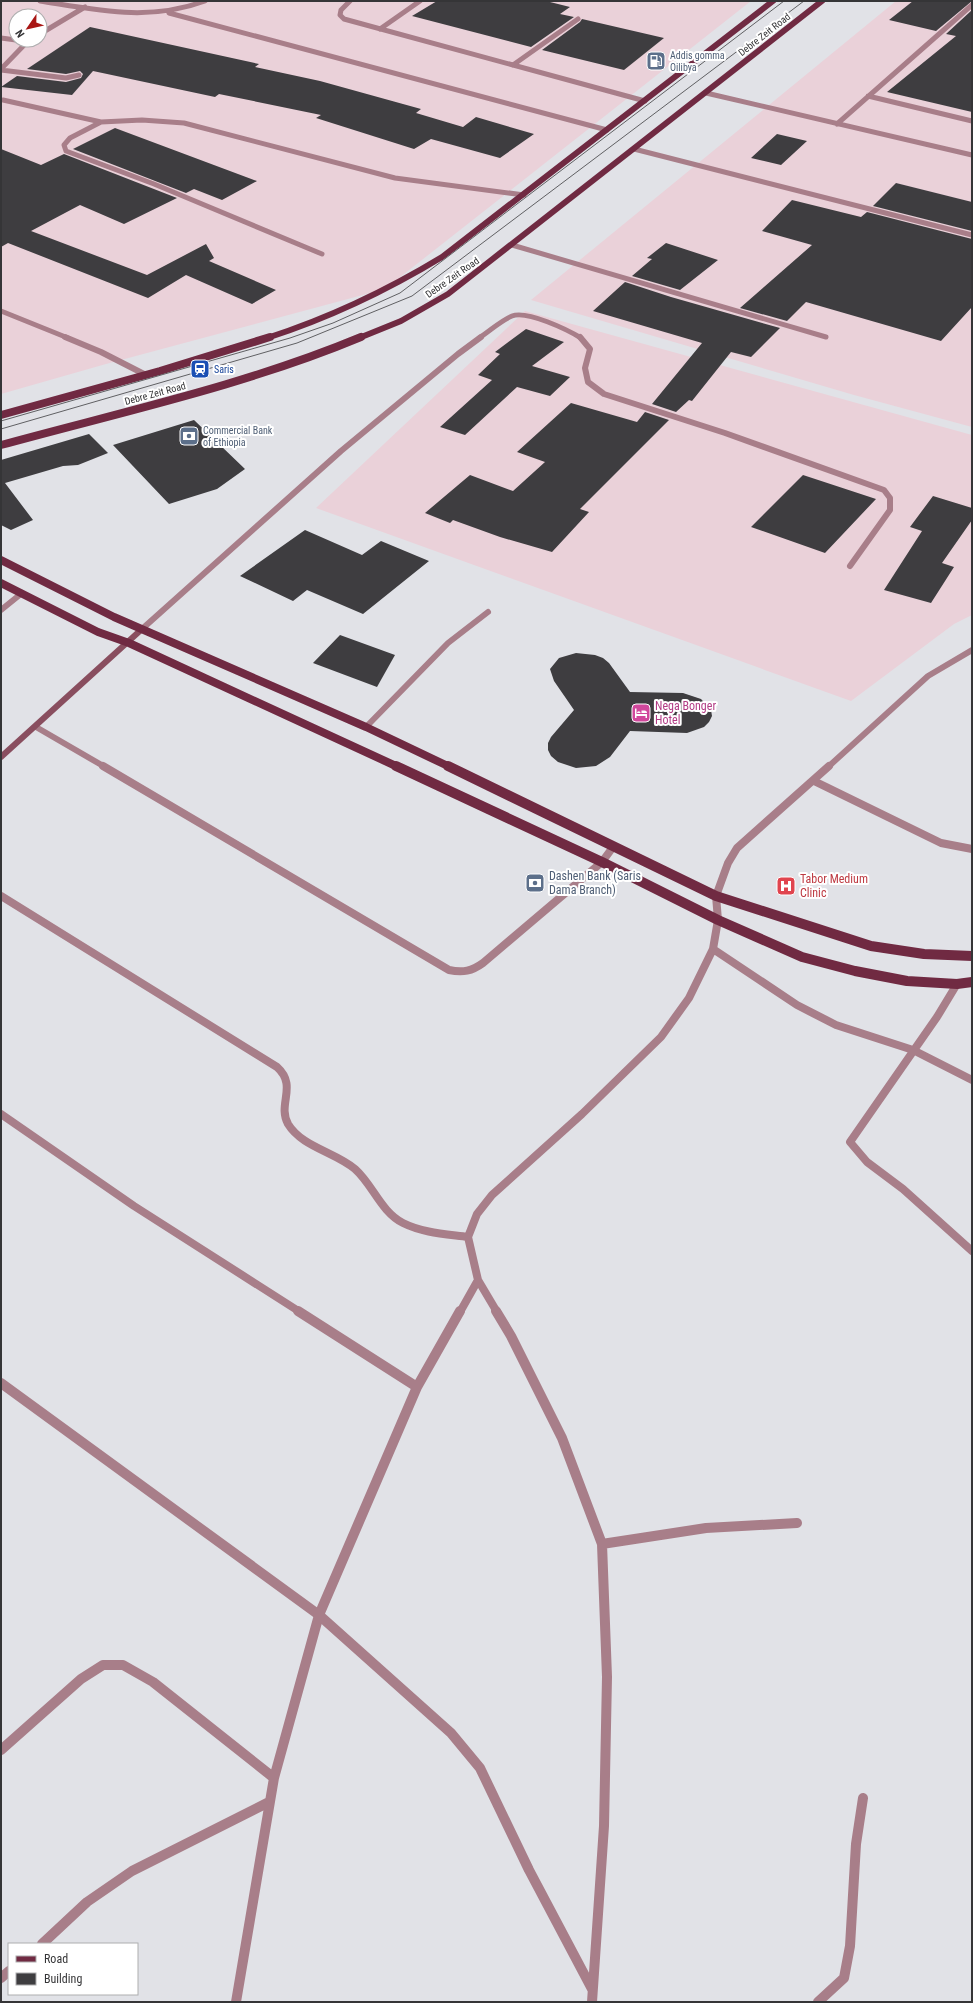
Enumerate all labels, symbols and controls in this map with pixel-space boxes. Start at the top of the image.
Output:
north arrow [8,8,48,48]
street label: Debre Zeit Road [736,11,792,58]
text: N [13,27,27,40]
fuel station icon: Addis gomma Oilibya [645,50,667,72]
place label: Addis gomma Oilibya [670,50,725,73]
street label: Debre Zeit Road [423,255,481,300]
station icon: Saris [189,358,211,380]
place label: Saris [214,364,234,375]
street label: Debre Zeit Road [123,380,187,407]
bank icon: Commercial Bank of Ethiopia [178,425,200,447]
place label: Commercial Bank of Ethiopia [203,425,273,448]
place label: Nega Bonger Hotel [655,699,716,727]
hotel icon: Nega Bonger Hotel [630,702,652,724]
place label: Dashen Bank (Saris Dama Branch) [549,869,641,897]
bank icon: Dashen Bank (Saris Dama Branch) [524,872,546,894]
place label: Tabor Medium Clinic [800,872,868,900]
hospital icon: Tabor Medium Clinic [775,875,797,897]
legend [8,1943,138,1995]
text: Road [44,1952,68,1966]
text: Building [44,1972,82,1986]

